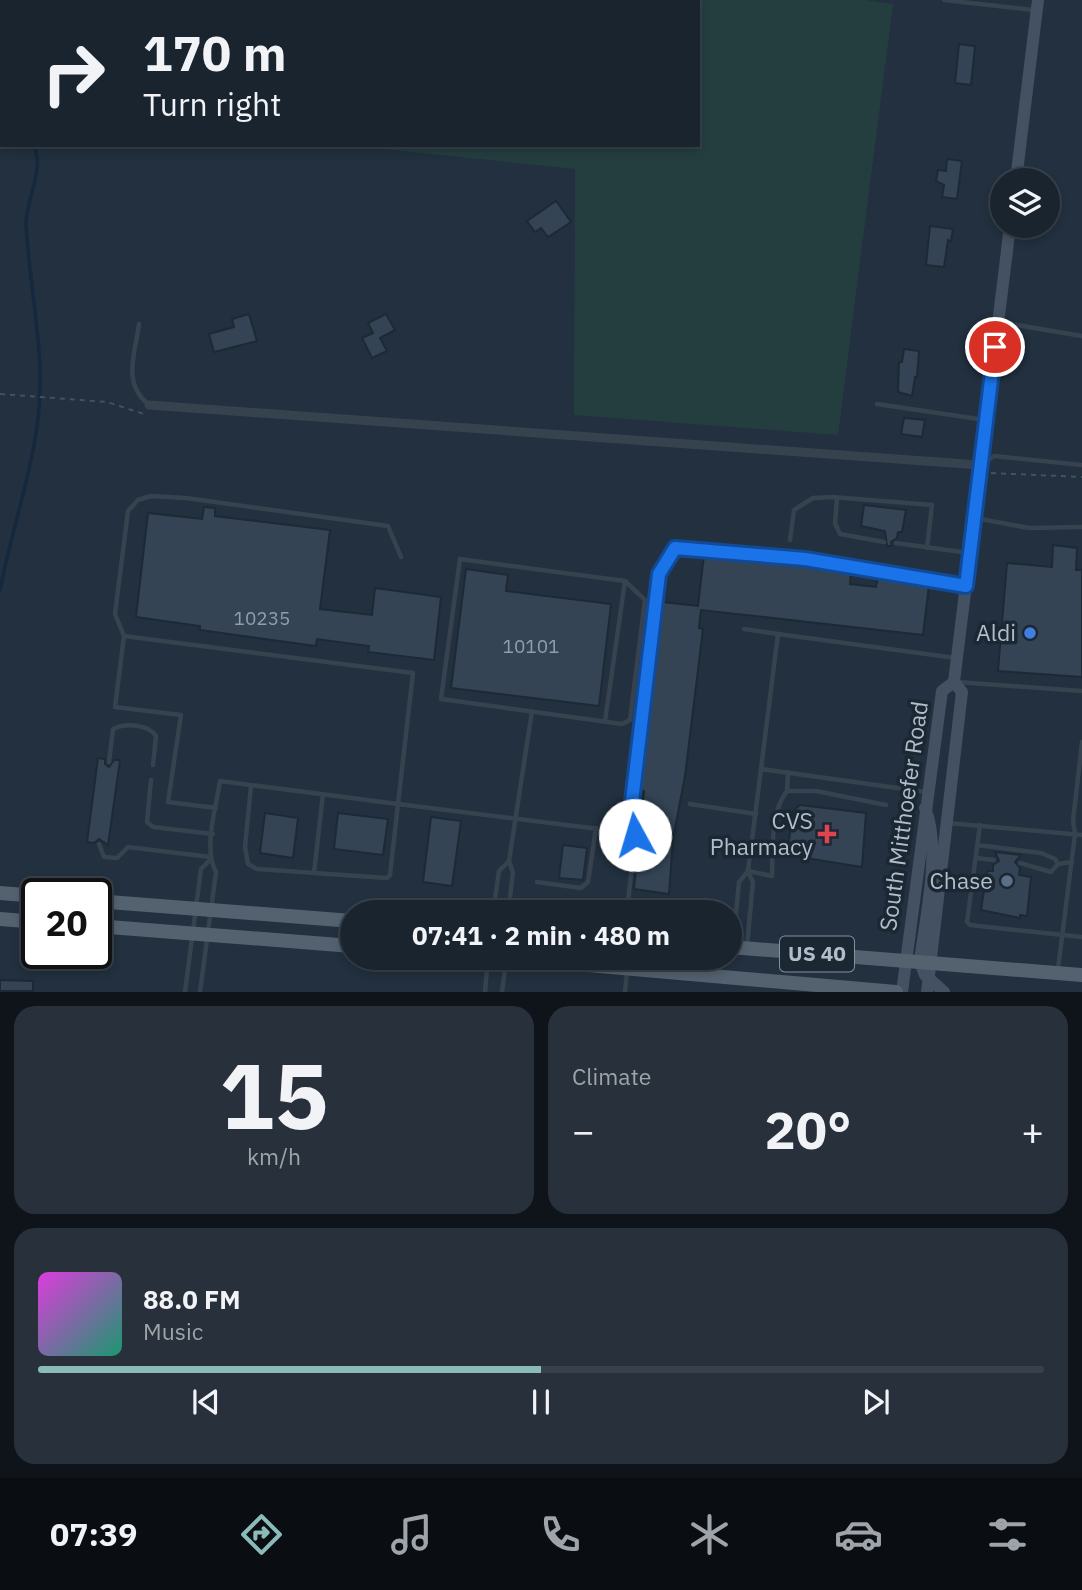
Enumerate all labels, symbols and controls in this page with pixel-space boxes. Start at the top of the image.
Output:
text: 170 m [143,21,287,84]
icon: right [28,28,119,119]
text: Turn right [143,83,281,125]
map controls [990,168,1060,238]
button: layers [990,168,1060,238]
pin [965,317,1025,377]
icon: arrive [976,328,1014,366]
house number: 10235 [233,606,291,630]
place label: Aldi [976,617,1016,647]
marker: Aldi [1022,625,1038,641]
house number: 10101 [502,634,560,658]
street label: South Mitthoefer Road [872,699,934,933]
position arrow [598,798,672,872]
place label: CVS Pharmacy [710,805,814,861]
marker: CVS Pharmacy [819,826,835,842]
place label: Chase [930,865,993,895]
marker: Chase [999,873,1015,889]
speed limit sign: 20 [21,878,112,969]
text: 07:41 · 2 min · 480 m [412,918,670,952]
road number: US 40 [780,936,854,972]
text: 15 [219,1036,329,1154]
text: Climate [572,1061,651,1091]
text: 20° [765,1096,851,1163]
text: − [572,1106,595,1155]
text: + [1021,1106,1044,1155]
text: km/h [247,1141,301,1171]
text: 88.0 FM [143,1282,241,1316]
text: Music [143,1316,203,1346]
icon: previous [187,1383,225,1421]
icon: pause [522,1383,560,1421]
icon: next [857,1383,895,1421]
icon: directions [237,1510,286,1559]
icon: music [387,1510,436,1559]
icon: phone [536,1510,585,1559]
icon: climate [685,1510,734,1559]
icon: car [834,1510,883,1559]
icon: filters [983,1510,1032,1559]
text: 07:39 [50,1513,137,1555]

